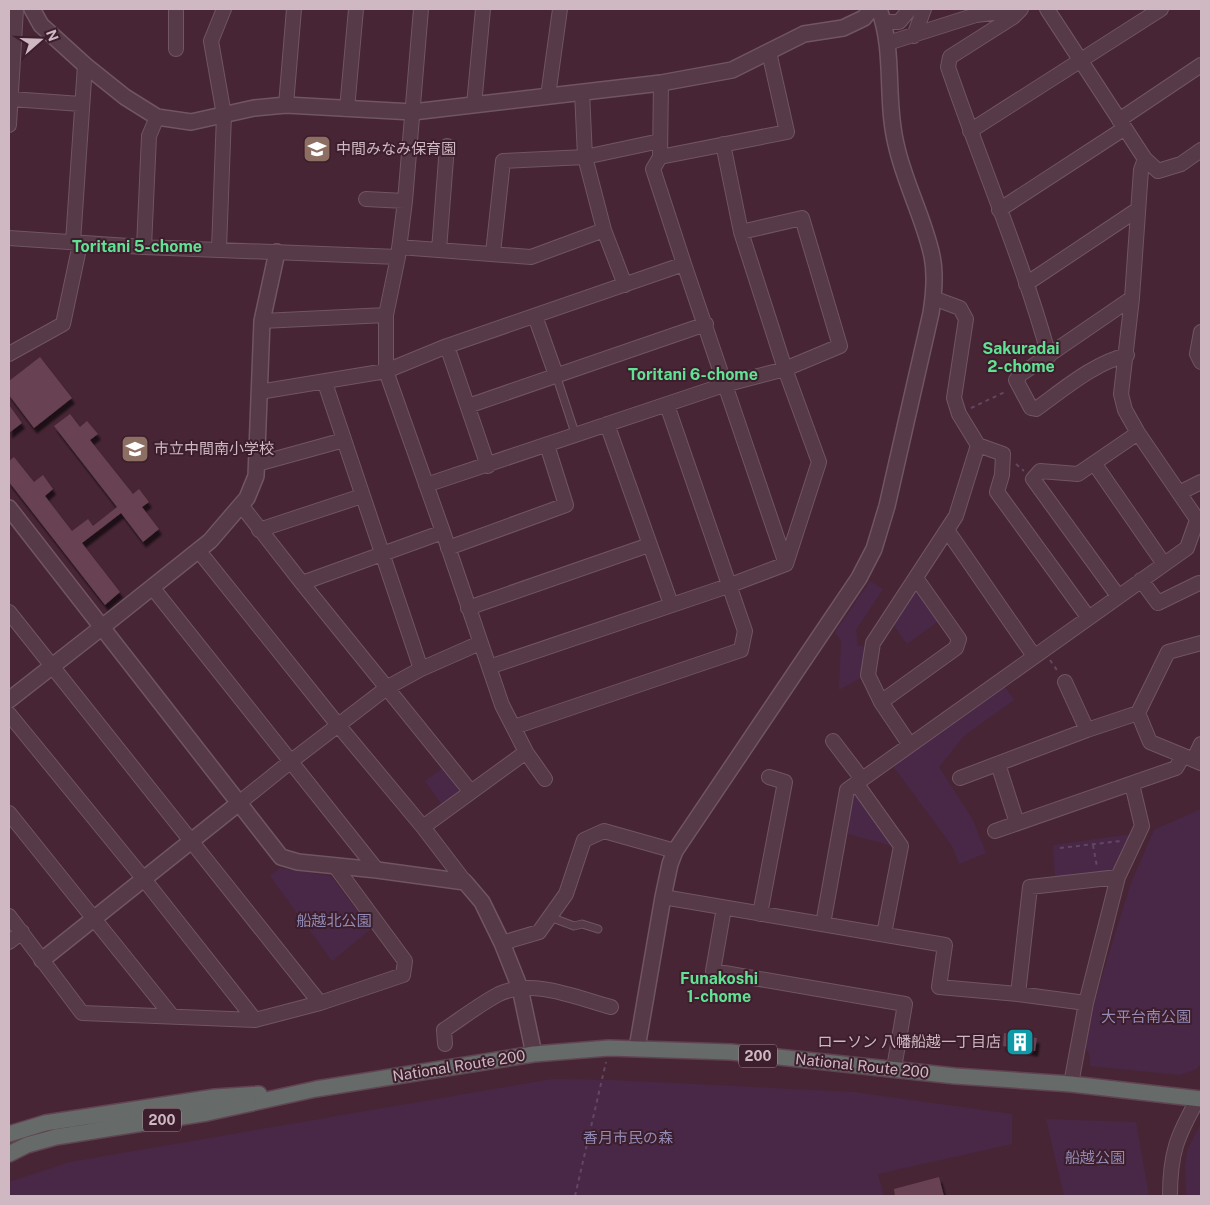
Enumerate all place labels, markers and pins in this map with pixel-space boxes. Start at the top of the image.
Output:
school or university icon: 中間みなみ保育園 [302,134,332,164]
place label: 中間みなみ保育園 [336,140,456,157]
school or university icon: 市立中間南小学校 [120,434,150,464]
place label: 市立中間南小学校 [154,440,274,457]
building icon: ローソン 八幡船越一丁目店 [1005,1027,1035,1057]
place label: ローソン 八幡船越一丁目店 [817,1033,1001,1050]

